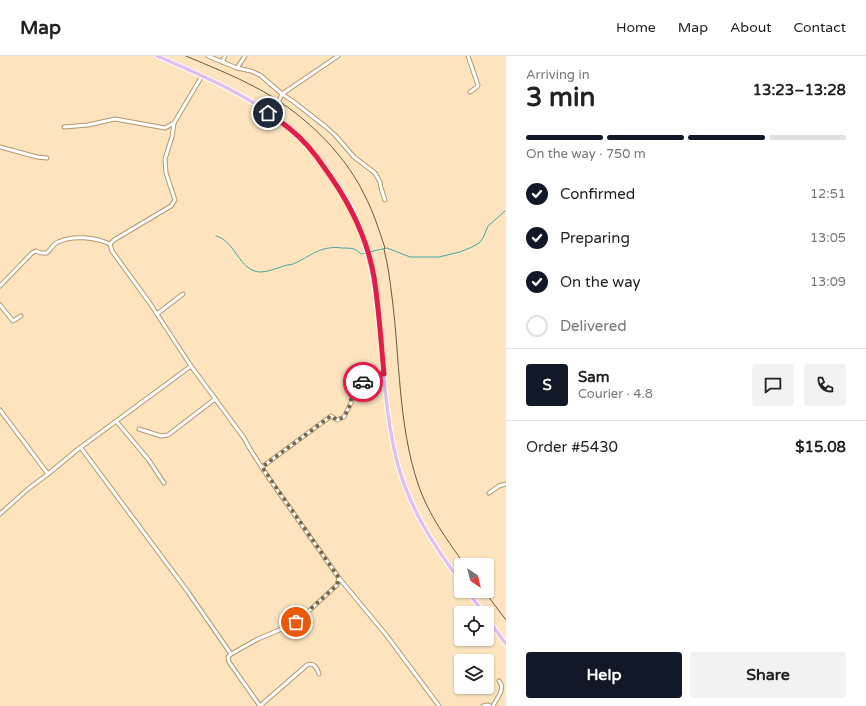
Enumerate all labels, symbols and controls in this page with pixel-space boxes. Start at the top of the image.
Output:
text: Map [20,17,61,39]
text: Home [616,19,656,36]
text: Map [678,19,708,36]
text: About [730,19,772,36]
text: Contact [794,19,846,36]
text: Arriving in [526,67,590,83]
text: 13:23–13:28 [753,81,846,99]
text: 3 min [526,82,595,113]
pin [251,96,285,130]
icon: home [257,102,279,124]
text: On the way · 750 m [526,146,646,162]
icon: check [526,183,548,205]
text: Confirmed [560,185,635,203]
text: 12:51 [810,186,846,202]
icon: check [526,227,548,249]
text: Preparing [560,229,630,247]
text: 13:05 [810,230,846,246]
icon: check [526,271,548,293]
text: On the way [560,273,640,291]
text: 13:09 [810,274,846,290]
text: Delivered [560,317,627,335]
courier [343,362,383,402]
button: chat [752,364,794,406]
button: phone [804,364,846,406]
text: Sam [578,368,609,386]
icon: car [352,371,374,393]
text: S [542,376,552,394]
text: Courier · 4.8 [578,386,653,402]
text: Order #5430 [526,438,618,456]
text: $15.08 [795,438,846,456]
north arrow [454,558,494,598]
map controls [454,558,494,694]
pin [279,605,313,639]
button: locate [454,606,494,646]
icon: bag [285,611,307,633]
button: Help [526,652,682,698]
button: Share [690,652,846,698]
button: layers [454,654,494,694]

